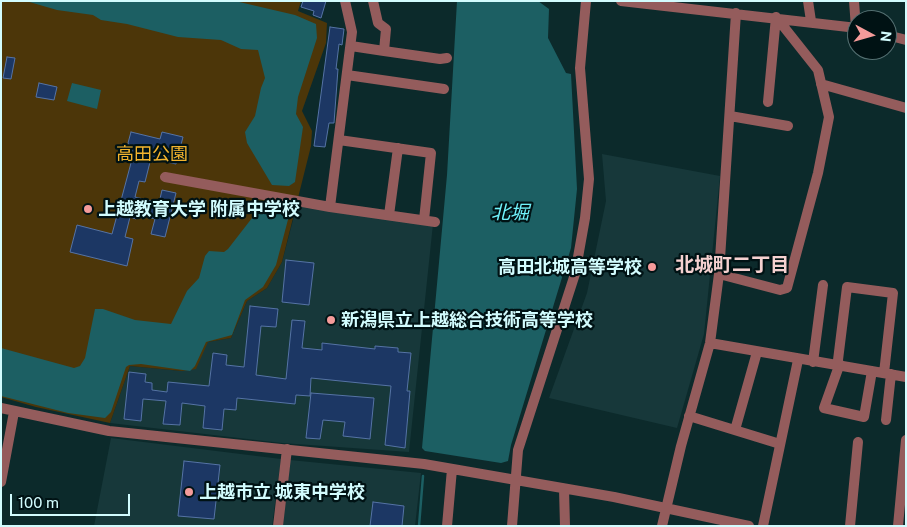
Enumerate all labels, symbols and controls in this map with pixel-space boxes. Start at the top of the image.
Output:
north arrow [847,10,897,60]
text: N [877,30,894,43]
park label: 高田公園 [116,143,188,165]
place label: 上越教育大学 附属中学校 [98,198,300,220]
water label: 北堀 [491,202,529,224]
marker: 上越教育大学 附属中学校 [82,203,94,215]
district label: 北城町二丁目 [675,254,789,276]
place label: 高田北城高等学校 [498,256,642,278]
marker: 高田北城高等学校 [646,261,658,273]
place label: 新潟県立上越総合技術高等学校 [341,309,593,331]
marker: 新潟県立上越総合技術高等学校 [325,314,337,326]
place label: 上越市立 城東中学校 [199,481,365,503]
scale bar [12,484,132,516]
marker: 上越市立 城東中学校 [183,486,195,498]
text: 100 m [18,494,59,511]

